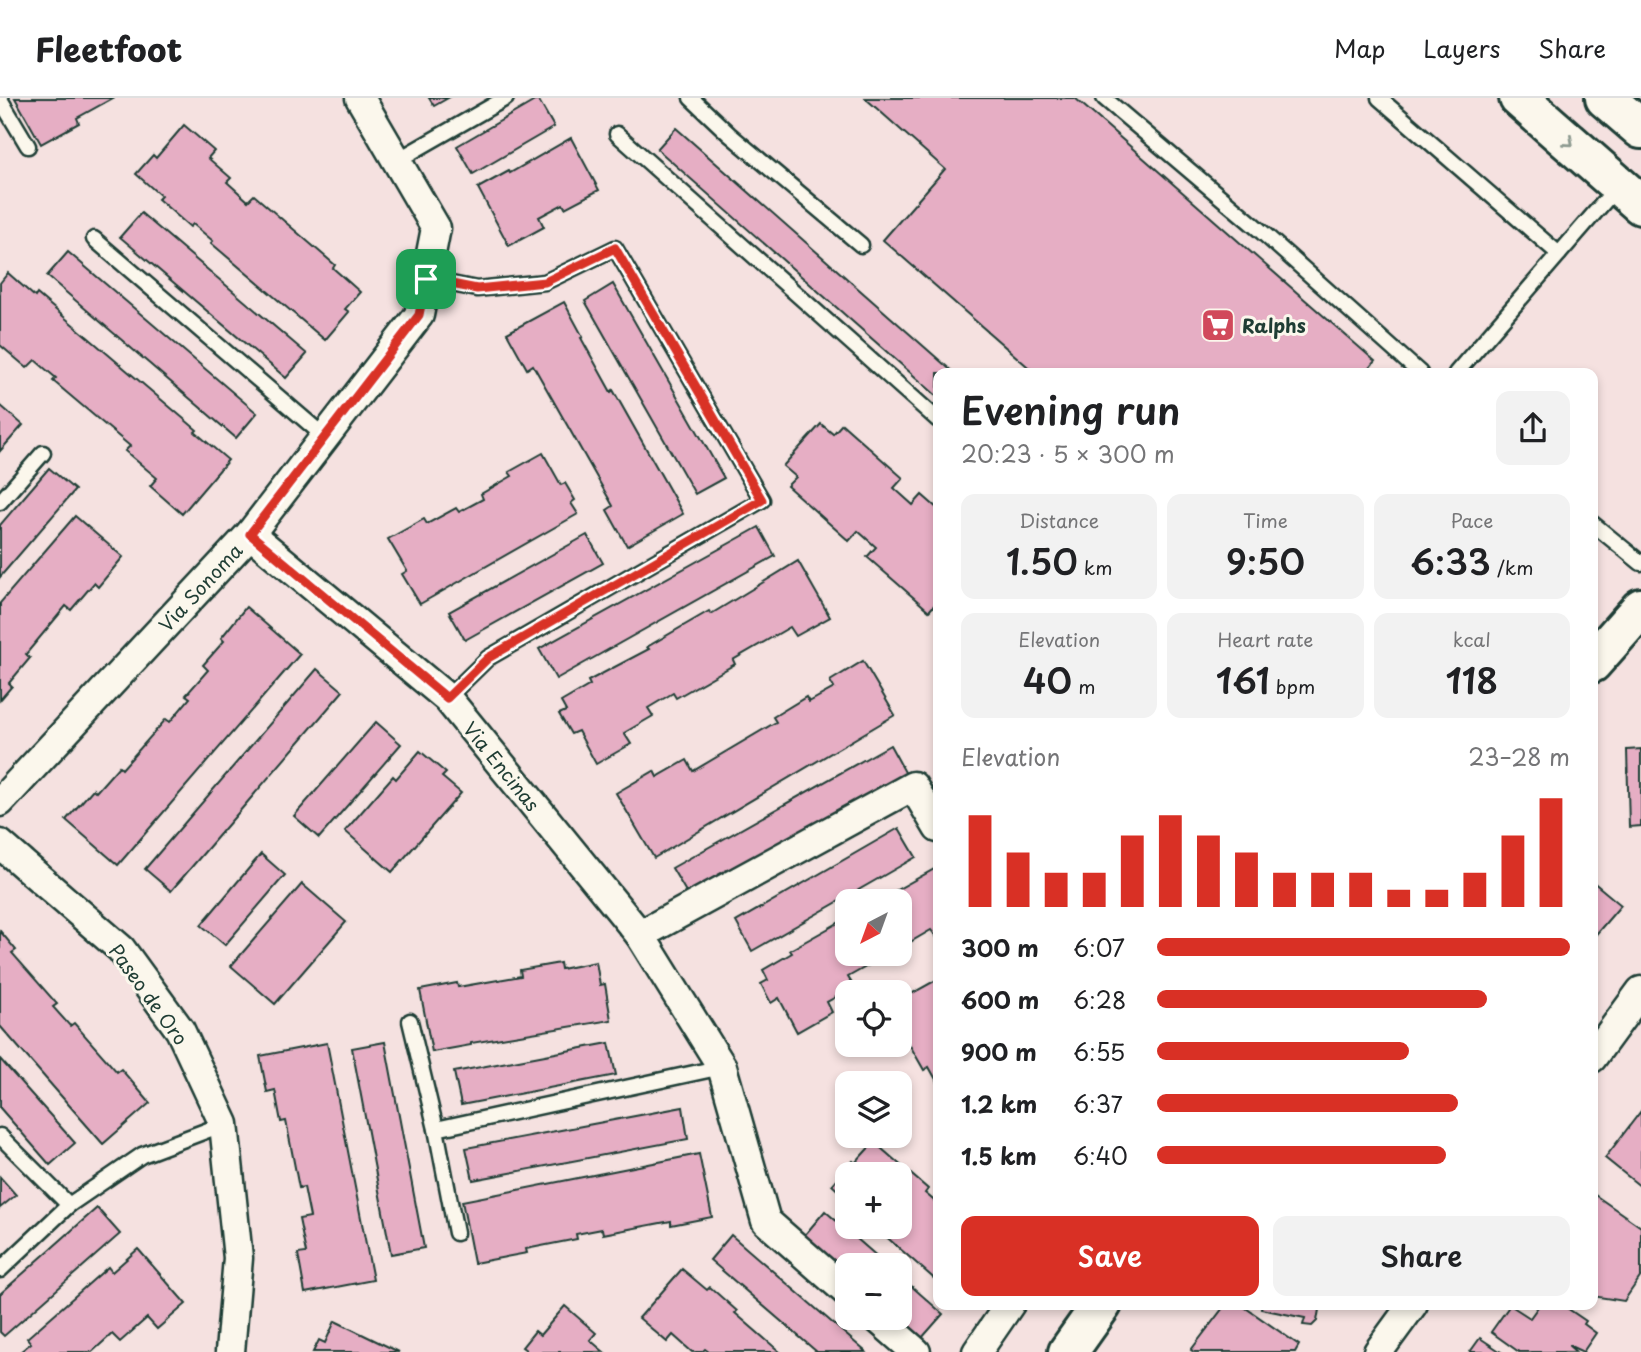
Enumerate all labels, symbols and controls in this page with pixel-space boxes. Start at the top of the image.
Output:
text: Fleetfoot [35,23,182,73]
text: Map [1334,30,1385,66]
text: Layers [1423,30,1500,66]
text: Share [1538,30,1606,66]
one-way arrow [1561,134,1574,146]
pin [396,249,456,309]
icon: arrive [407,260,445,298]
supermarket icon: Ralphs [1199,306,1237,344]
place label: Ralphs [1242,311,1306,339]
text: Evening run [961,381,1180,438]
button: share [1496,391,1570,465]
text: 20:23 · 5 × 300 m [961,436,1175,471]
text: Distance [1019,506,1099,534]
text: Time [1243,506,1288,534]
text: Pace [1450,506,1493,534]
text: 1.50 [1006,534,1078,587]
text: 9:50 [1226,534,1305,587]
text: 6:33 [1410,534,1491,587]
street label: Via Sonoma [152,536,249,638]
text: km [1078,553,1112,581]
text: /km [1491,553,1533,581]
text: Elevation [1018,625,1100,653]
text: Heart rate [1218,625,1313,653]
text: kcal [1453,625,1491,653]
text: 40 [1023,653,1072,706]
text: 161 [1216,653,1270,706]
text: 118 [1445,653,1498,706]
text: m [1072,672,1096,700]
text: bpm [1270,672,1315,700]
street label: Via Encinas [457,715,547,817]
text: Elevation [961,739,1060,774]
text: 23–28 m [1468,739,1570,774]
north arrow [835,889,912,966]
map controls [835,889,912,1330]
text: 300 m [961,930,1039,965]
text: 6:07 [1073,930,1125,965]
street label: Paseo de Oro [103,938,195,1050]
button: locate [835,980,912,1057]
text: 600 m [961,982,1039,1017]
text: 6:28 [1073,982,1126,1017]
text: 900 m [961,1034,1037,1069]
text: 6:55 [1073,1034,1125,1069]
button: layers [835,1071,912,1148]
text: 1.2 km [961,1086,1037,1121]
text: 6:37 [1073,1086,1123,1121]
text: 1.5 km [961,1138,1037,1173]
text: 6:40 [1073,1138,1128,1173]
button: + [835,1162,912,1239]
button: Save [961,1216,1259,1296]
button: Share [1273,1216,1570,1296]
button: − [835,1253,912,1330]

